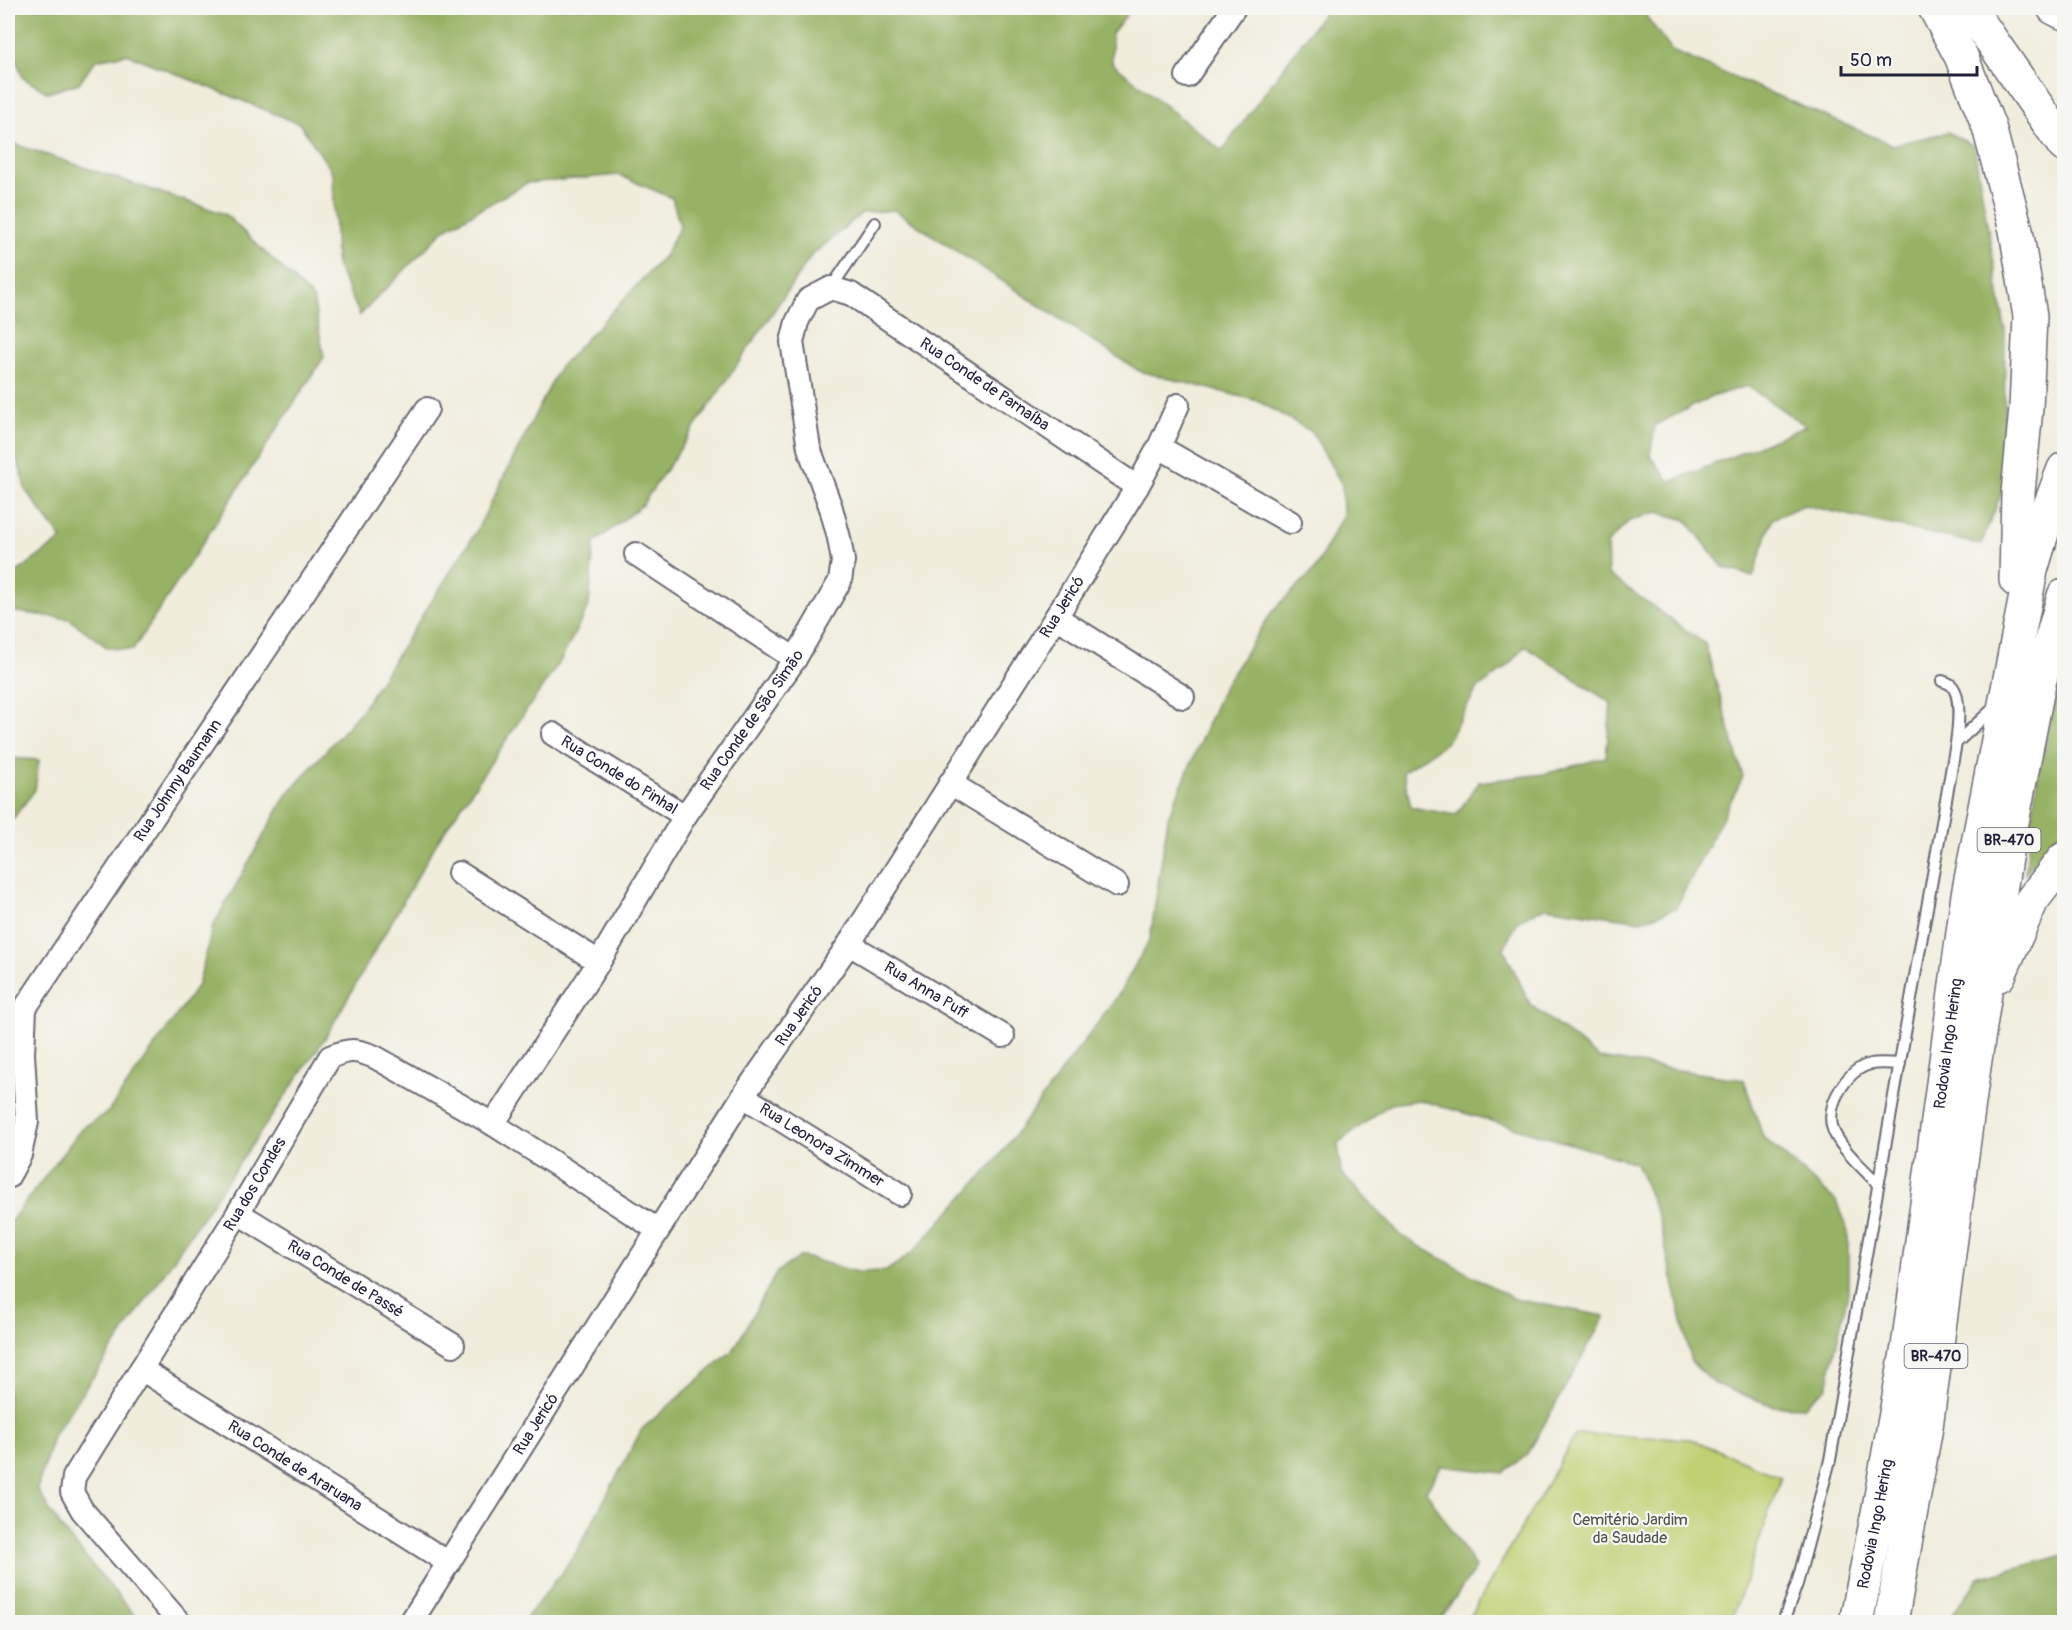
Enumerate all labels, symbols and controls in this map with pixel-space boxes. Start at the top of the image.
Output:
scale bar [1841,39,1978,77]
text: 50 m [1850,49,1892,72]
street label: Rua Conde de Parnaíba [916,333,1053,435]
street label: Rua Jericó [1035,572,1089,642]
street label: Rua Conde de São Simão [696,646,808,794]
street label: Rua Johnny Baumann [129,715,226,846]
street label: Rua Conde do Pinhal [557,731,681,819]
road number: BR-470 [1978,828,2040,852]
street label: Rua Anna Puff [880,957,973,1023]
street label: Rodovia Ingo Hering [1930,977,1967,1110]
street label: Rua Jericó [771,981,827,1050]
street label: Rua Leonora Zimmer [756,1099,888,1192]
street label: Rua dos Condes [219,1134,290,1235]
street label: Rua Conde de Passé [284,1236,407,1322]
road number: BR-470 [1904,1344,1968,1368]
street label: Rua Jericó [509,1389,563,1459]
street label: Rua Conde de Araruana [224,1416,366,1516]
street label: Rodovia Ingo Hering [1853,1457,1898,1590]
park label: Cemitério Jardim da Saudade [1572,1510,1688,1548]

